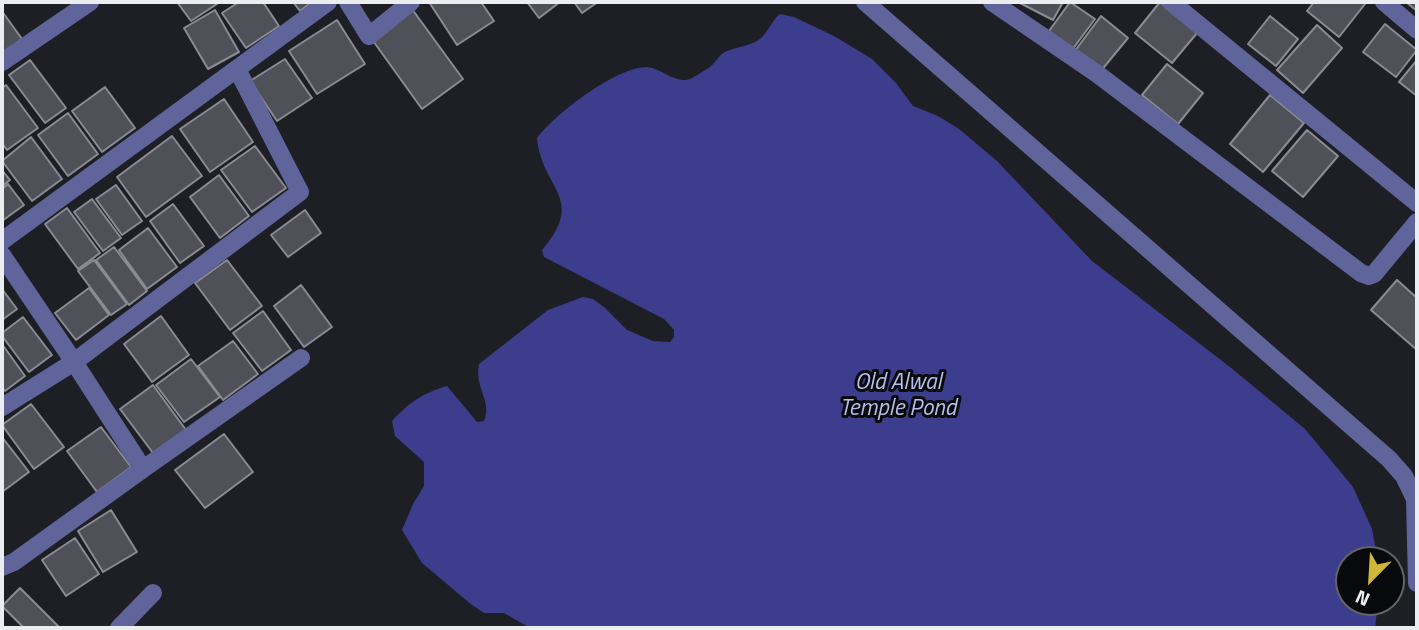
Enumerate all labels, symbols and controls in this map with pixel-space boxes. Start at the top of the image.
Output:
water label: Old Alwal Temple Pond [840,369,956,423]
north arrow [1335,546,1405,616]
text: N [1350,583,1374,615]

